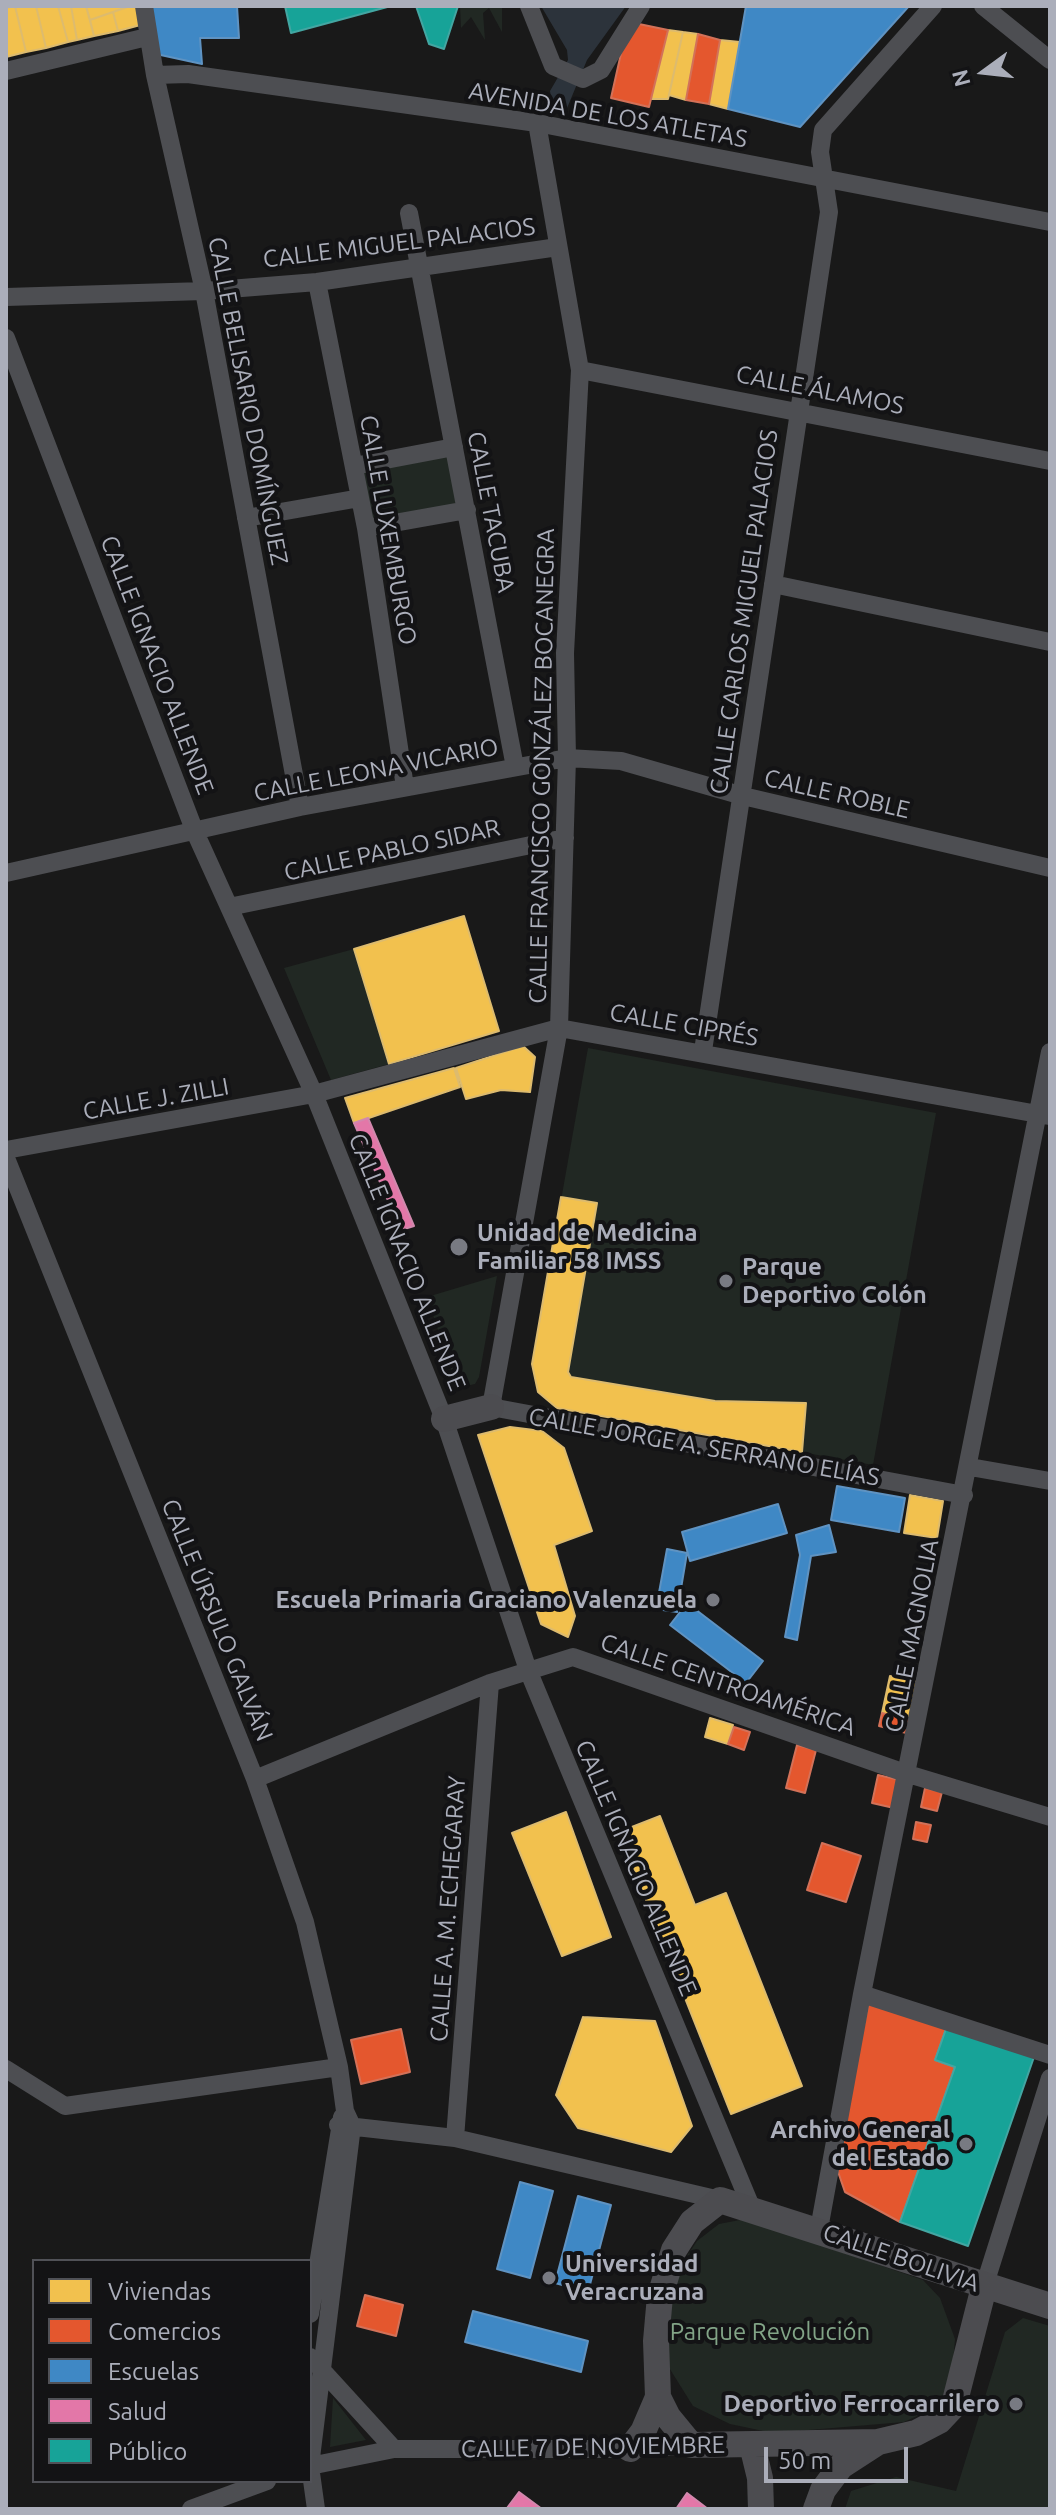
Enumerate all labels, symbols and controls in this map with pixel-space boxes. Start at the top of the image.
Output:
north arrow [944,32,1024,112]
text: N [946,67,975,90]
street label: AVENIDA DE LOS ATLETAS [467,76,749,154]
street label: CALLE MIGUEL PALACIOS [261,212,537,274]
street label: CALLE BELISARIO DOMÍNGUEZ [202,234,294,568]
street label: CALLE ÁLAMOS [734,360,906,420]
street label: CALLE LUXEMBURGO [354,413,422,647]
street label: CALLE CARLOS MIGUEL PALACIOS [704,428,784,796]
street label: CALLE TACUBA [461,429,521,595]
street label: CALLE FRANCISCO GONZÁLEZ BOCANEGRA [523,528,561,1004]
street label: CALLE IGNACIO ALLENDE [94,532,220,798]
street label: CALLE LEONA VICARIO [251,732,501,808]
street label: CALLE ROBLE [761,763,913,825]
street label: CALLE PABLO SIDAR [281,813,503,887]
street label: CALLE CIPRÉS [607,998,761,1052]
street label: CALLE J. ZILLI [81,1072,231,1126]
street label: CALLE IGNACIO ALLENDE [342,1129,472,1395]
place label: Unidad de Medicina Familiar 58 IMSS [477,1219,698,1275]
marker: Unidad de Medicina Familiar 58 IMSS [448,1236,470,1258]
place label: Parque Deportivo Colón [742,1253,927,1309]
marker: Parque Deportivo Colón [717,1272,735,1290]
street label: CALLE JORGE A. SERRANO ELÍAS [526,1402,882,1492]
street label: CALLE ÚRSULO GALVÁN [155,1495,279,1745]
street label: CALLE MAGNOLIA [879,1537,945,1735]
place label: Escuela Primaria Graciano Valenzuela [275,1586,697,1614]
marker: Escuela Primaria Graciano Valenzuela [704,1591,722,1609]
street label: CALLE CENTROAMÉRICA [597,1628,859,1742]
street label: CALLE IGNACIO ALLENDE [569,1736,703,2000]
street label: CALLE A. M. ECHEGARAY [424,1775,472,2043]
place label: Archivo General del Estado [770,2116,950,2172]
marker: Archivo General del Estado [957,2135,975,2153]
street label: CALLE BOLIVIA [819,2218,983,2298]
place label: Universidad Veracruzana [565,2250,704,2306]
legend [32,2259,312,2483]
marker: Universidad Veracruzana [540,2269,558,2287]
text: Viviendas [108,2278,211,2305]
text: Comercios [108,2318,221,2345]
park label: Parque Revolución [670,2318,870,2346]
text: Escuelas [108,2358,199,2385]
place label: Deportivo Ferrocarrilero [723,2390,1000,2418]
marker: Deportivo Ferrocarrilero [1007,2395,1025,2413]
text: Salud [108,2398,167,2425]
street label: CALLE 7 DE NOVIEMBRE [461,2430,725,2464]
scale bar [768,2431,912,2481]
text: Público [108,2438,187,2465]
text: 50 m [778,2447,831,2474]

